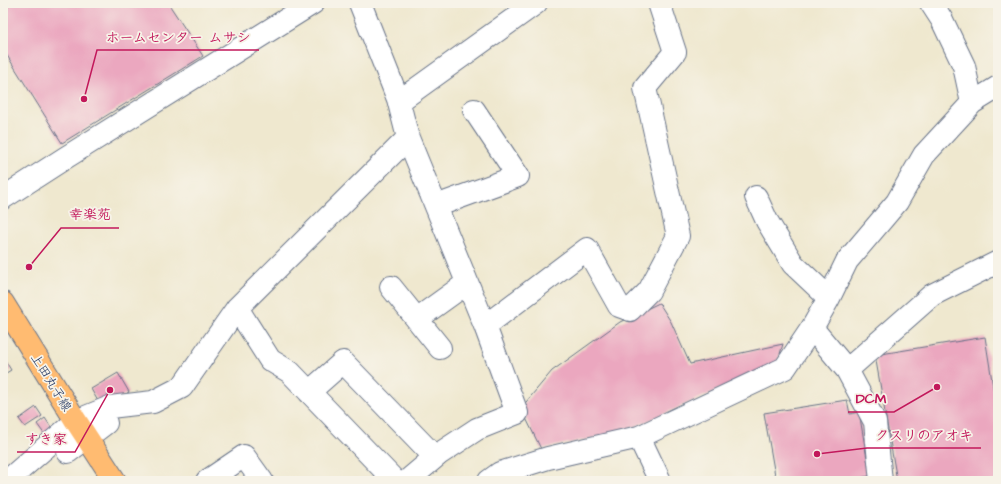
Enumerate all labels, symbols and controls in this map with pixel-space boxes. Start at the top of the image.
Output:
callout: ホームセンター ムサシ [97,24,259,50]
text: ホームセンター ムサシ [105,28,251,48]
callout: 幸楽苑 [61,202,119,228]
text: 幸楽苑 [69,205,111,225]
street label: 上田丸子線 [26,350,77,416]
callout: DCM [848,386,894,412]
text: DCM [856,389,887,409]
callout: クスリのアオキ [867,422,981,448]
callout: すき家 [17,426,75,452]
text: クスリのアオキ [875,426,973,446]
text: すき家 [25,430,67,450]

